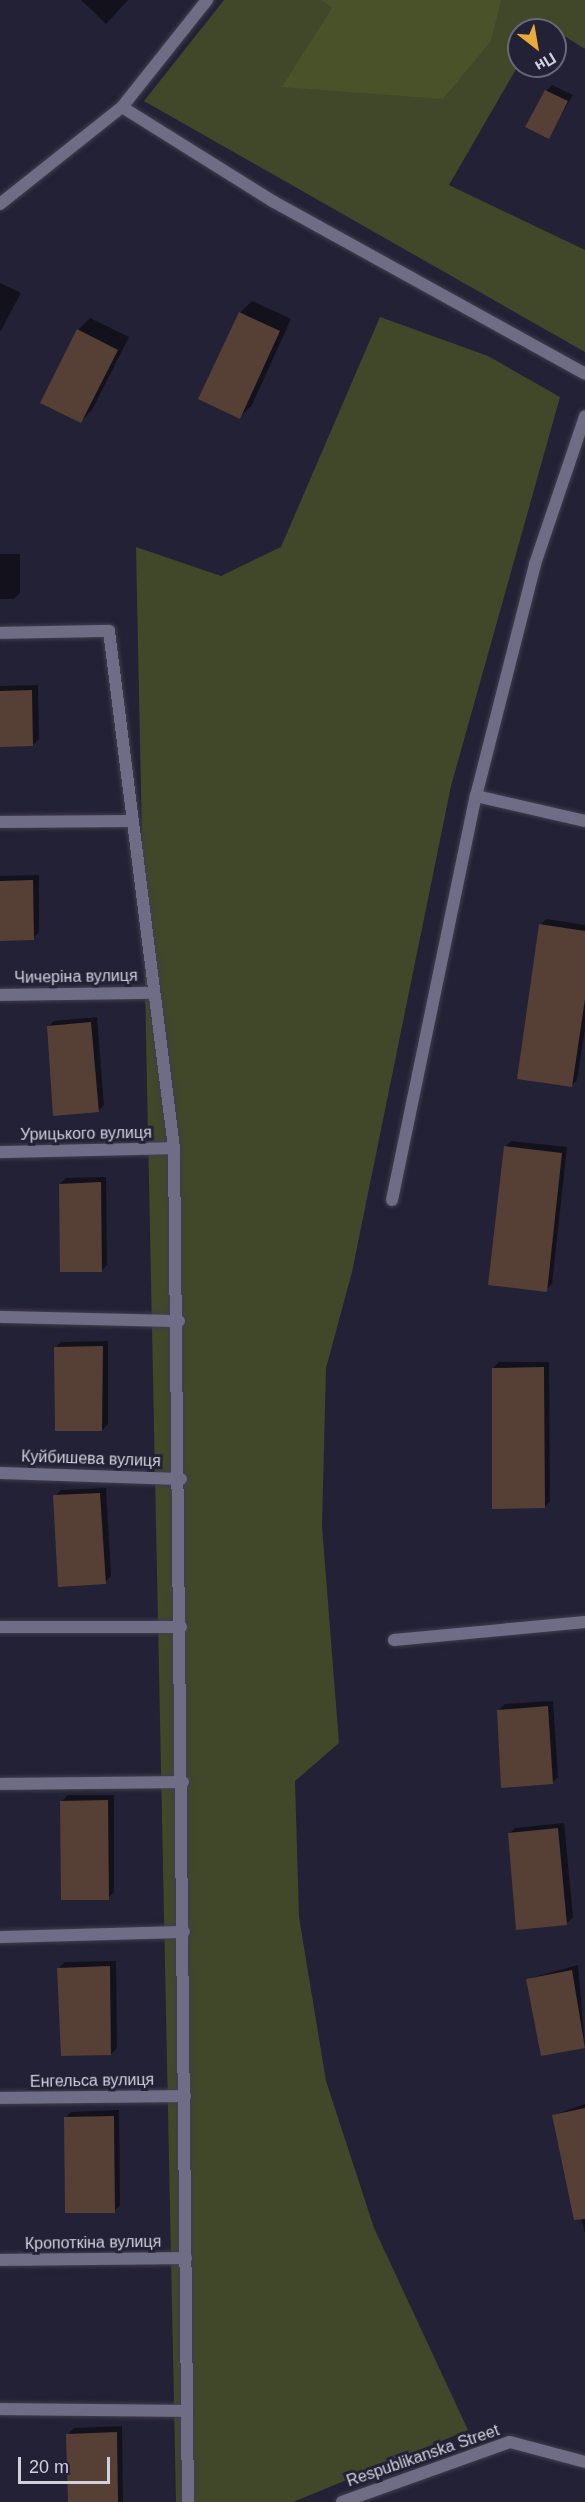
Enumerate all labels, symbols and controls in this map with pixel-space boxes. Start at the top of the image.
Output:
north arrow [507,18,567,78]
text: Пн [532,49,559,75]
street label: Чичеріна вулиця [14,966,138,988]
street label: Урицького вулиця [20,1123,152,1145]
street label: Куйбишева вулиця [21,1447,161,1471]
street label: Енгельса вулиця [30,2070,154,2092]
street label: Кропоткіна вулиця [25,2232,161,2254]
street label: Respublikanska Street [344,2421,502,2491]
scale bar [21,2445,112,2483]
text: 20 m [29,2457,69,2477]

